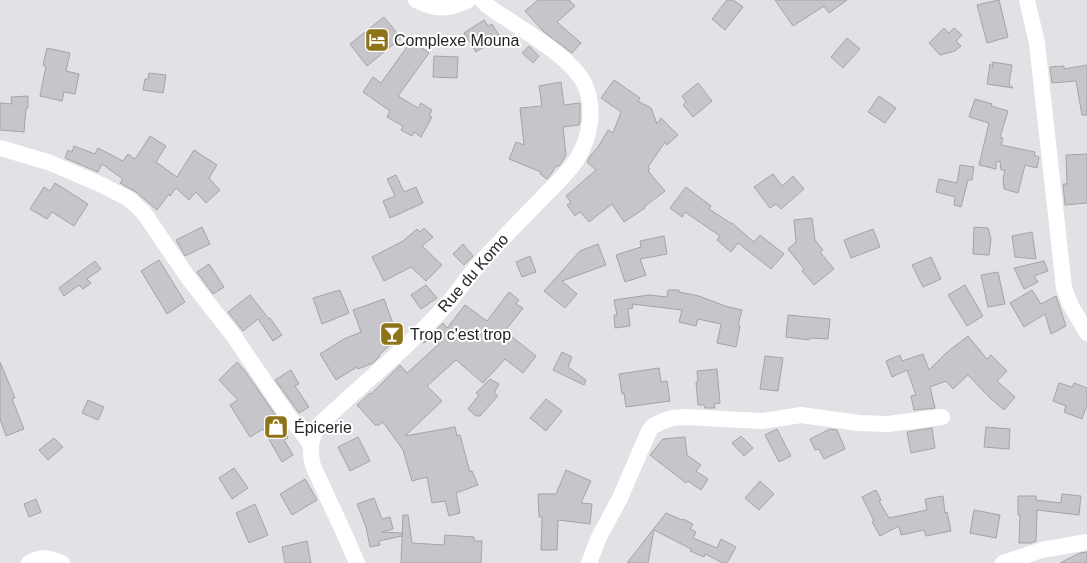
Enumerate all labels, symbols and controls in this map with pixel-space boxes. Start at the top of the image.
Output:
hotel icon: Complexe Mouna [364,27,390,53]
place label: Complexe Mouna [394,32,520,49]
street label: Rue du Komo [434,230,512,315]
bar icon: Trop c'est trop [379,321,405,347]
place label: Trop c'est trop [410,326,511,343]
shop icon: Épicerie [263,414,289,440]
place label: Épicerie [294,418,352,436]

